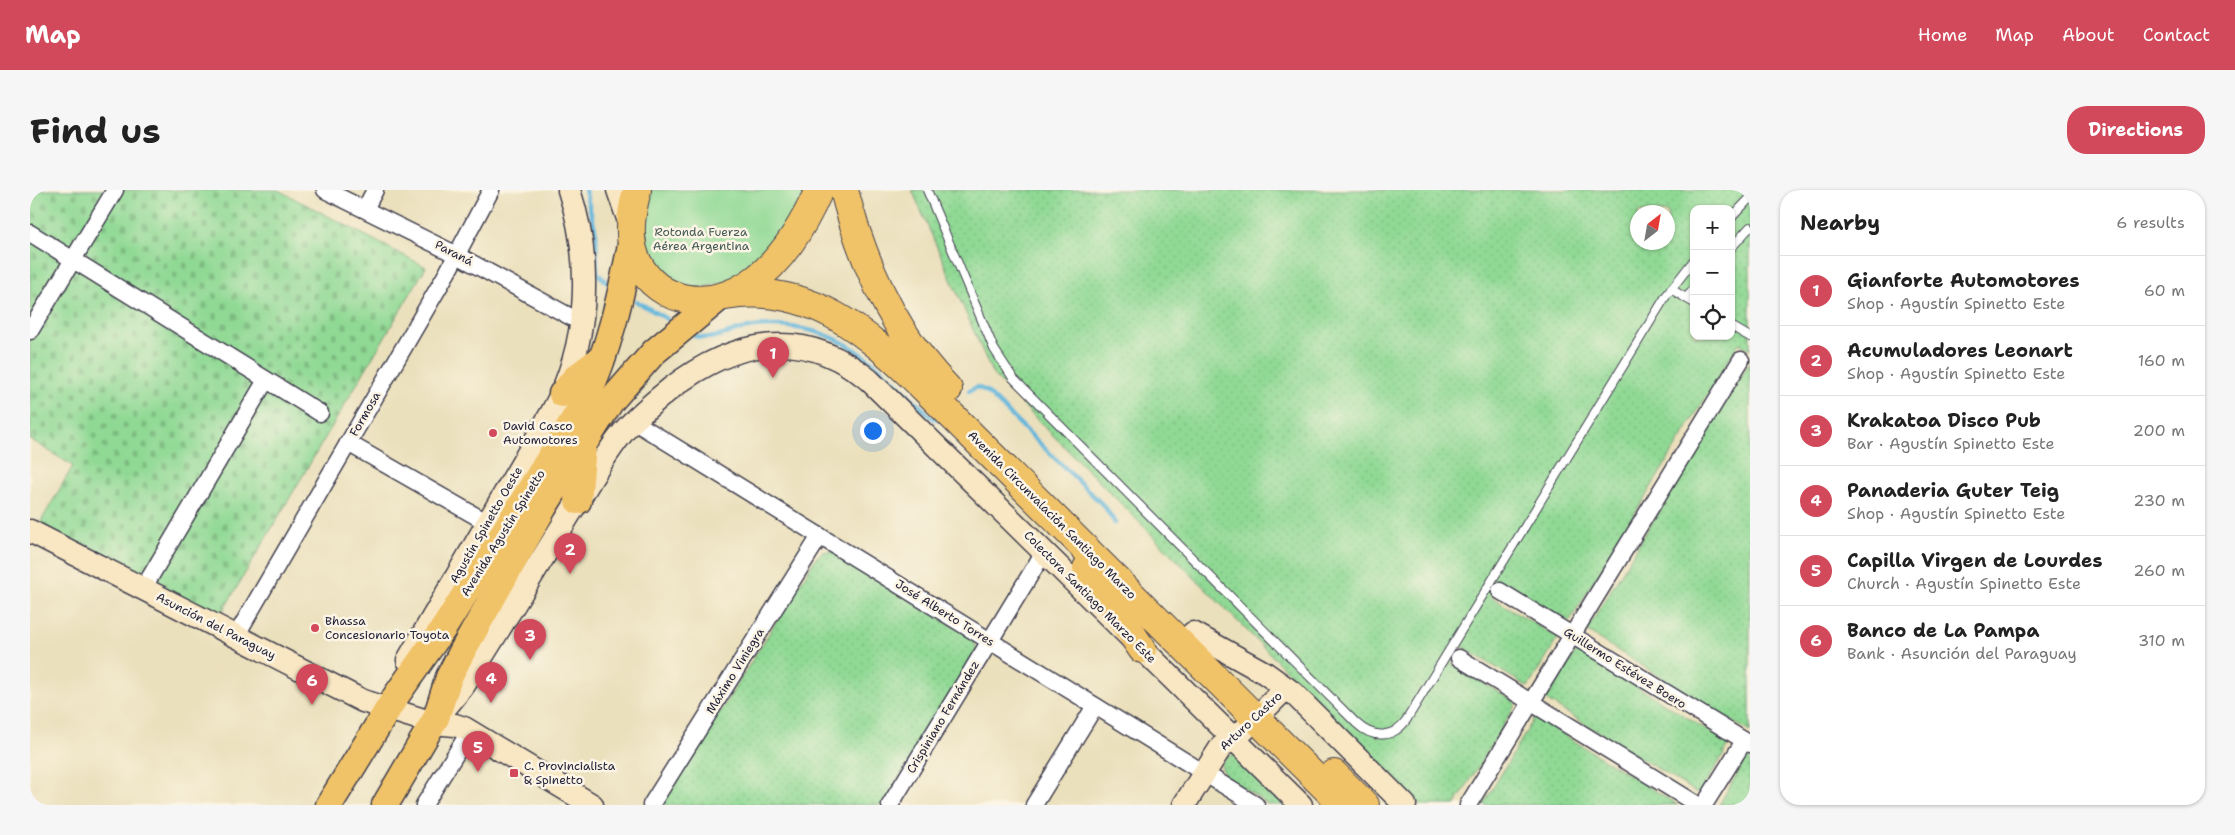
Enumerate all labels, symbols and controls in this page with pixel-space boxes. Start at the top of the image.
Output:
text: Map [25,19,81,51]
text: Home [1918,23,1967,47]
text: Map [1995,23,2034,47]
text: About [2062,23,2115,47]
text: Contact [2143,23,2210,47]
button: Directions [2067,106,2205,154]
text: Find us [30,107,161,154]
north arrow [1630,205,1675,250]
map controls [1690,205,1735,340]
button: + [1690,205,1735,250]
text: Nearby [1800,209,1880,237]
text: 6 results [2116,212,2185,233]
park label: Rotonda Fuerza Aérea Argentina [653,224,750,254]
street label: Paraná [432,237,476,270]
button: − [1690,250,1735,295]
text: Gianforte Automotores [1847,268,2079,293]
text: 1 [1812,280,1820,301]
text: 60 m [2144,280,2185,301]
text: Shop · Agustín Spinetto Este [1847,293,2065,314]
button: locate [1690,295,1735,340]
pin: 1 [757,337,789,378]
text: Acumuladores Leonart [1847,338,2073,363]
text: 2 [1810,350,1822,371]
text: 160 m [2138,350,2185,371]
text: Shop · Agustín Spinetto Este [1847,363,2065,384]
street label: Formosa [346,388,385,439]
text: Krakatoa Disco Pub [1847,408,2041,433]
place label: David Casco Automotores [503,418,578,448]
your location [860,418,886,444]
text: 3 [1810,420,1822,441]
text: 200 m [2133,420,2185,441]
marker: David Casco Automotores [487,427,499,439]
street label: Avenida Circunvalación Santiago Marzo [964,427,1140,603]
text: Bar · Agustín Spinetto Este [1847,433,2055,454]
street label: Agustín Spinetto Oeste [446,464,526,586]
street label: Avenida Agustín Spinetto [457,467,549,599]
text: Panaderia Guter Teig [1847,478,2059,503]
text: 4 [1810,490,1822,511]
text: 230 m [2133,490,2185,511]
text: Shop · Agustín Spinetto Este [1847,503,2065,524]
street label: Colectora Santiago Marzo Este [1020,527,1160,667]
pin: 2 [554,533,586,574]
text: Capilla Virgen de Lourdes [1847,548,2103,573]
text: 5 [1811,560,1821,581]
text: 260 m [2133,560,2185,581]
text: Church · Agustín Spinetto Este [1847,573,2081,594]
street label: José Alberto Torres [892,576,998,650]
street label: Asunción del Paraguay [154,589,279,663]
place label: Bhassa Concesionario Toyota [325,613,450,643]
text: Banco de La Pampa [1847,618,2039,643]
pin: 3 [514,619,546,660]
marker: Bhassa Concesionario Toyota [309,622,321,634]
street label: Guillermo Estévez Boero [1561,624,1689,712]
street label: Máximo Viniegra [702,625,768,717]
text: 6 [1810,630,1822,651]
text: 310 m [2138,630,2185,651]
text: Bank · Asunción del Paraguay [1847,643,2077,664]
street label: Crispiniano Fernández [903,658,983,776]
pin: 4 [475,662,507,703]
pin: 6 [296,664,328,705]
street label: Arturo Castro [1216,688,1286,754]
pin: 5 [462,731,494,772]
place label: C. Provincialista & Spinetto [524,758,616,788]
marker: C. Provincialista & Spinetto [508,767,520,779]

